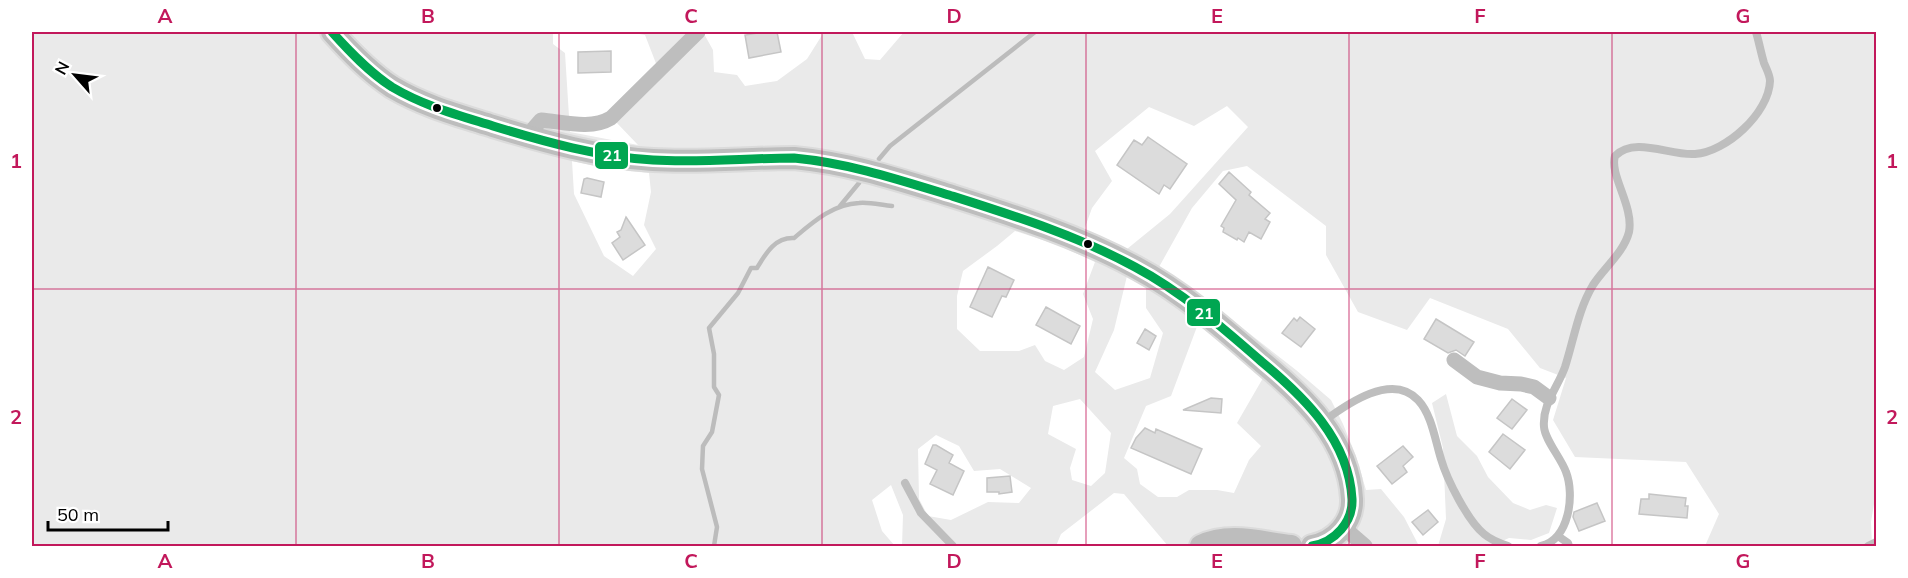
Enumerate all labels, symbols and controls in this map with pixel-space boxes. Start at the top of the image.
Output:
text: A [158,3,173,28]
text: B [421,3,435,28]
text: C [684,3,698,28]
text: D [946,3,962,28]
text: E [1211,3,1223,28]
text: F [1474,3,1486,28]
text: G [1736,3,1750,28]
north arrow [45,45,105,105]
text: N [50,58,73,78]
unlabelled marker [431,102,443,114]
line badge: 21 [594,141,629,170]
text: 21 [602,145,622,165]
text: 1 [10,148,22,173]
text: 1 [1886,148,1898,173]
unlabelled marker [1082,238,1094,250]
line badge: 21 [1186,298,1221,327]
text: 21 [1194,303,1214,323]
text: 2 [10,404,22,429]
text: 2 [1886,404,1898,429]
scale bar [48,494,168,532]
text: 50 m [57,503,99,526]
text: A [158,548,173,573]
text: B [421,548,435,573]
text: C [684,548,698,573]
text: D [946,548,962,573]
text: E [1211,548,1223,573]
text: F [1474,548,1486,573]
text: G [1736,548,1750,573]

